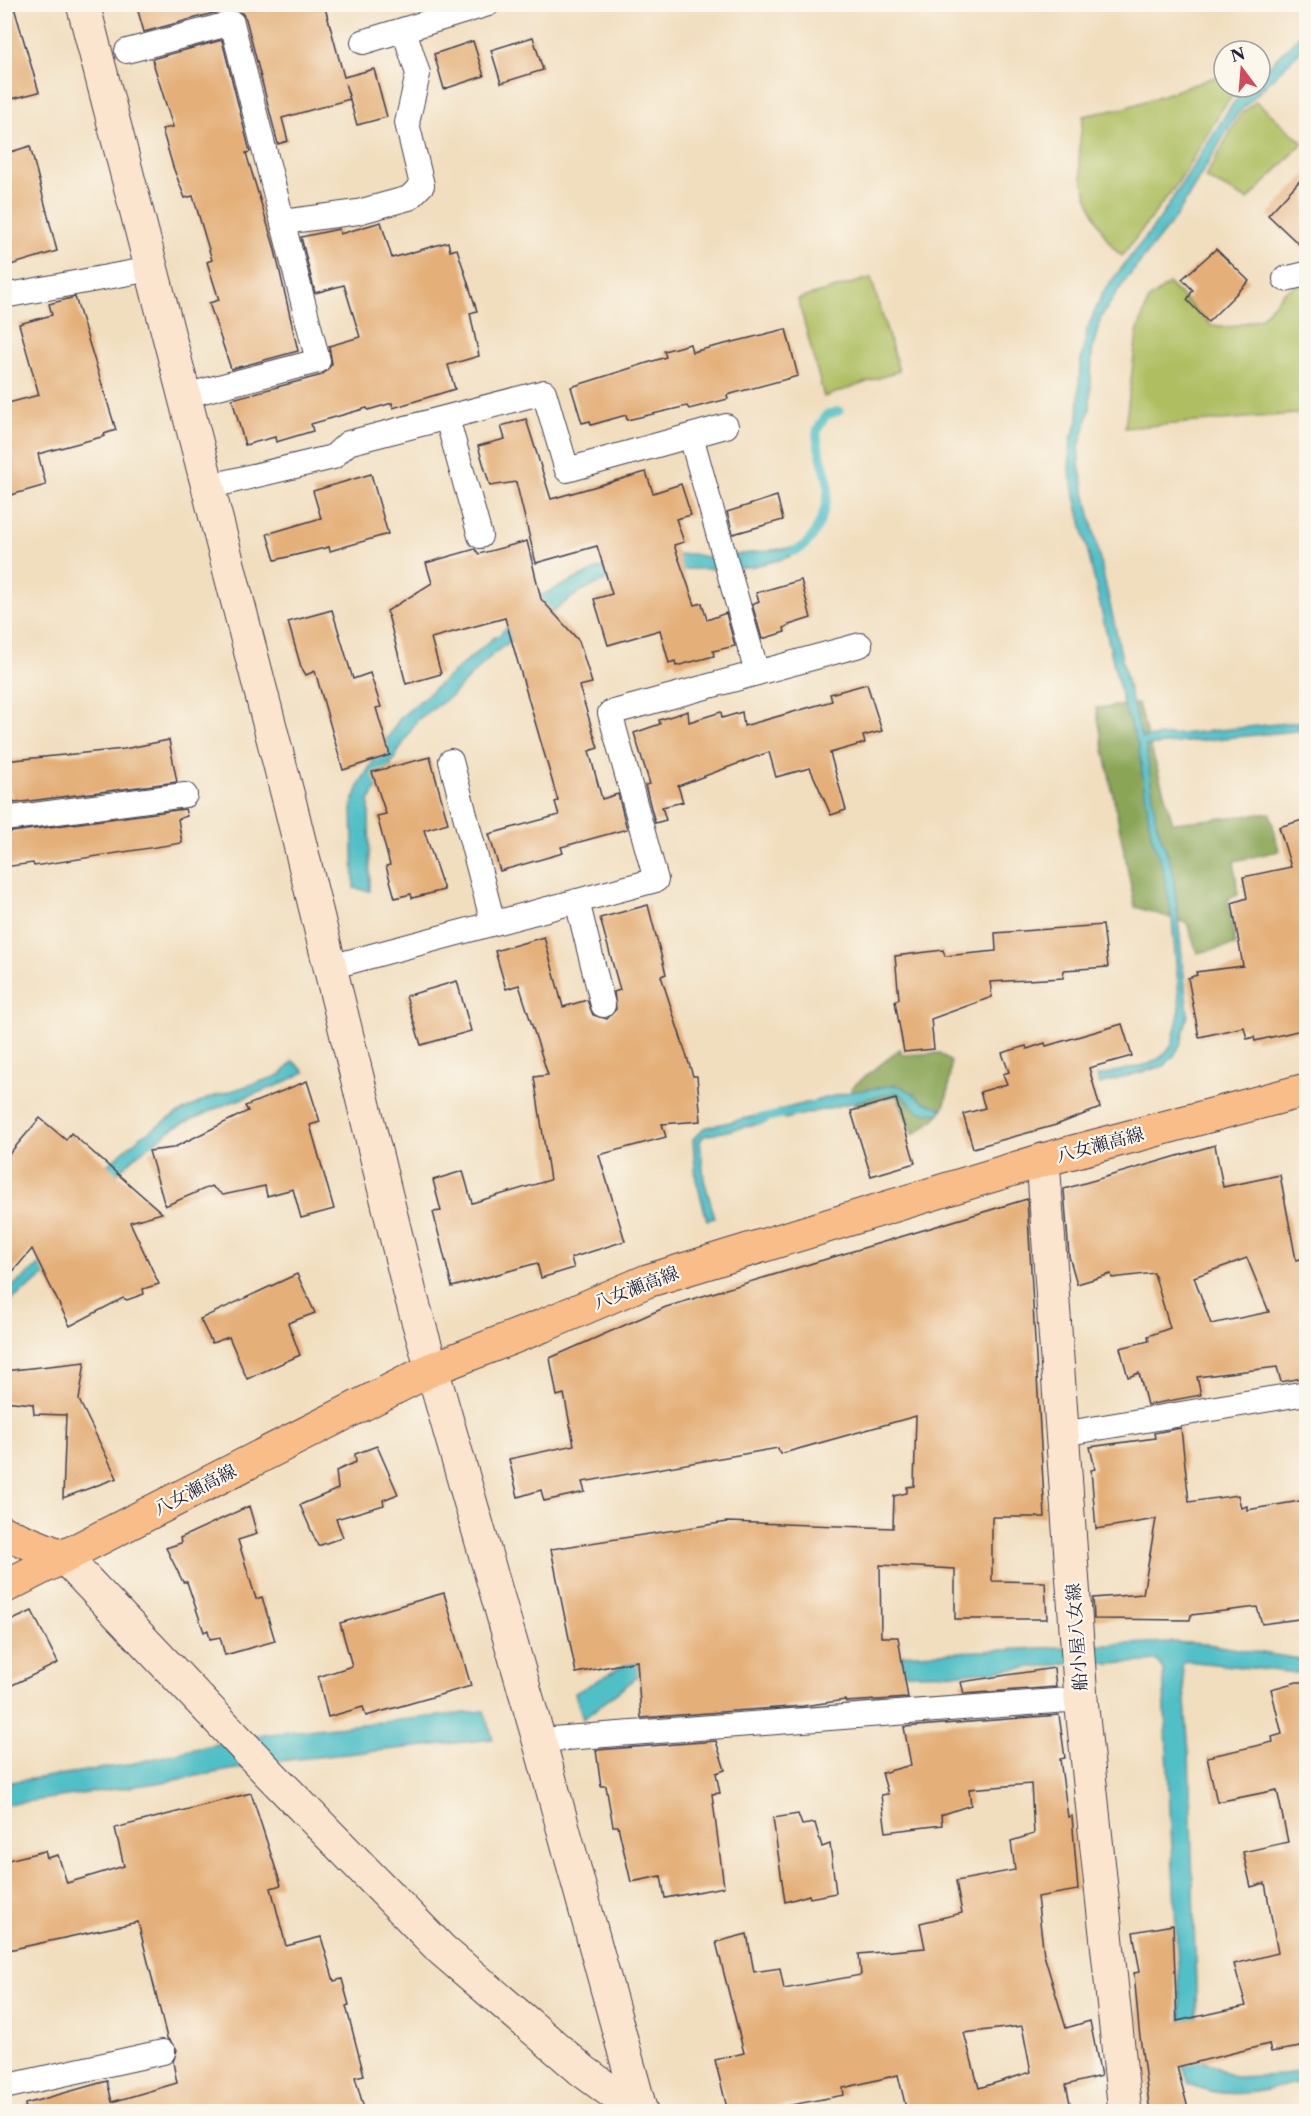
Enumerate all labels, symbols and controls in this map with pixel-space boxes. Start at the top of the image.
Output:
north arrow [1212,39,1272,99]
text: N [1228,43,1247,66]
street label: 八女瀬高線 [1054,1123,1146,1167]
street label: 八女瀬高線 [590,1262,682,1314]
street label: 八女瀬高線 [150,1460,240,1520]
street label: 船小屋八女線 [1062,1582,1092,1692]

